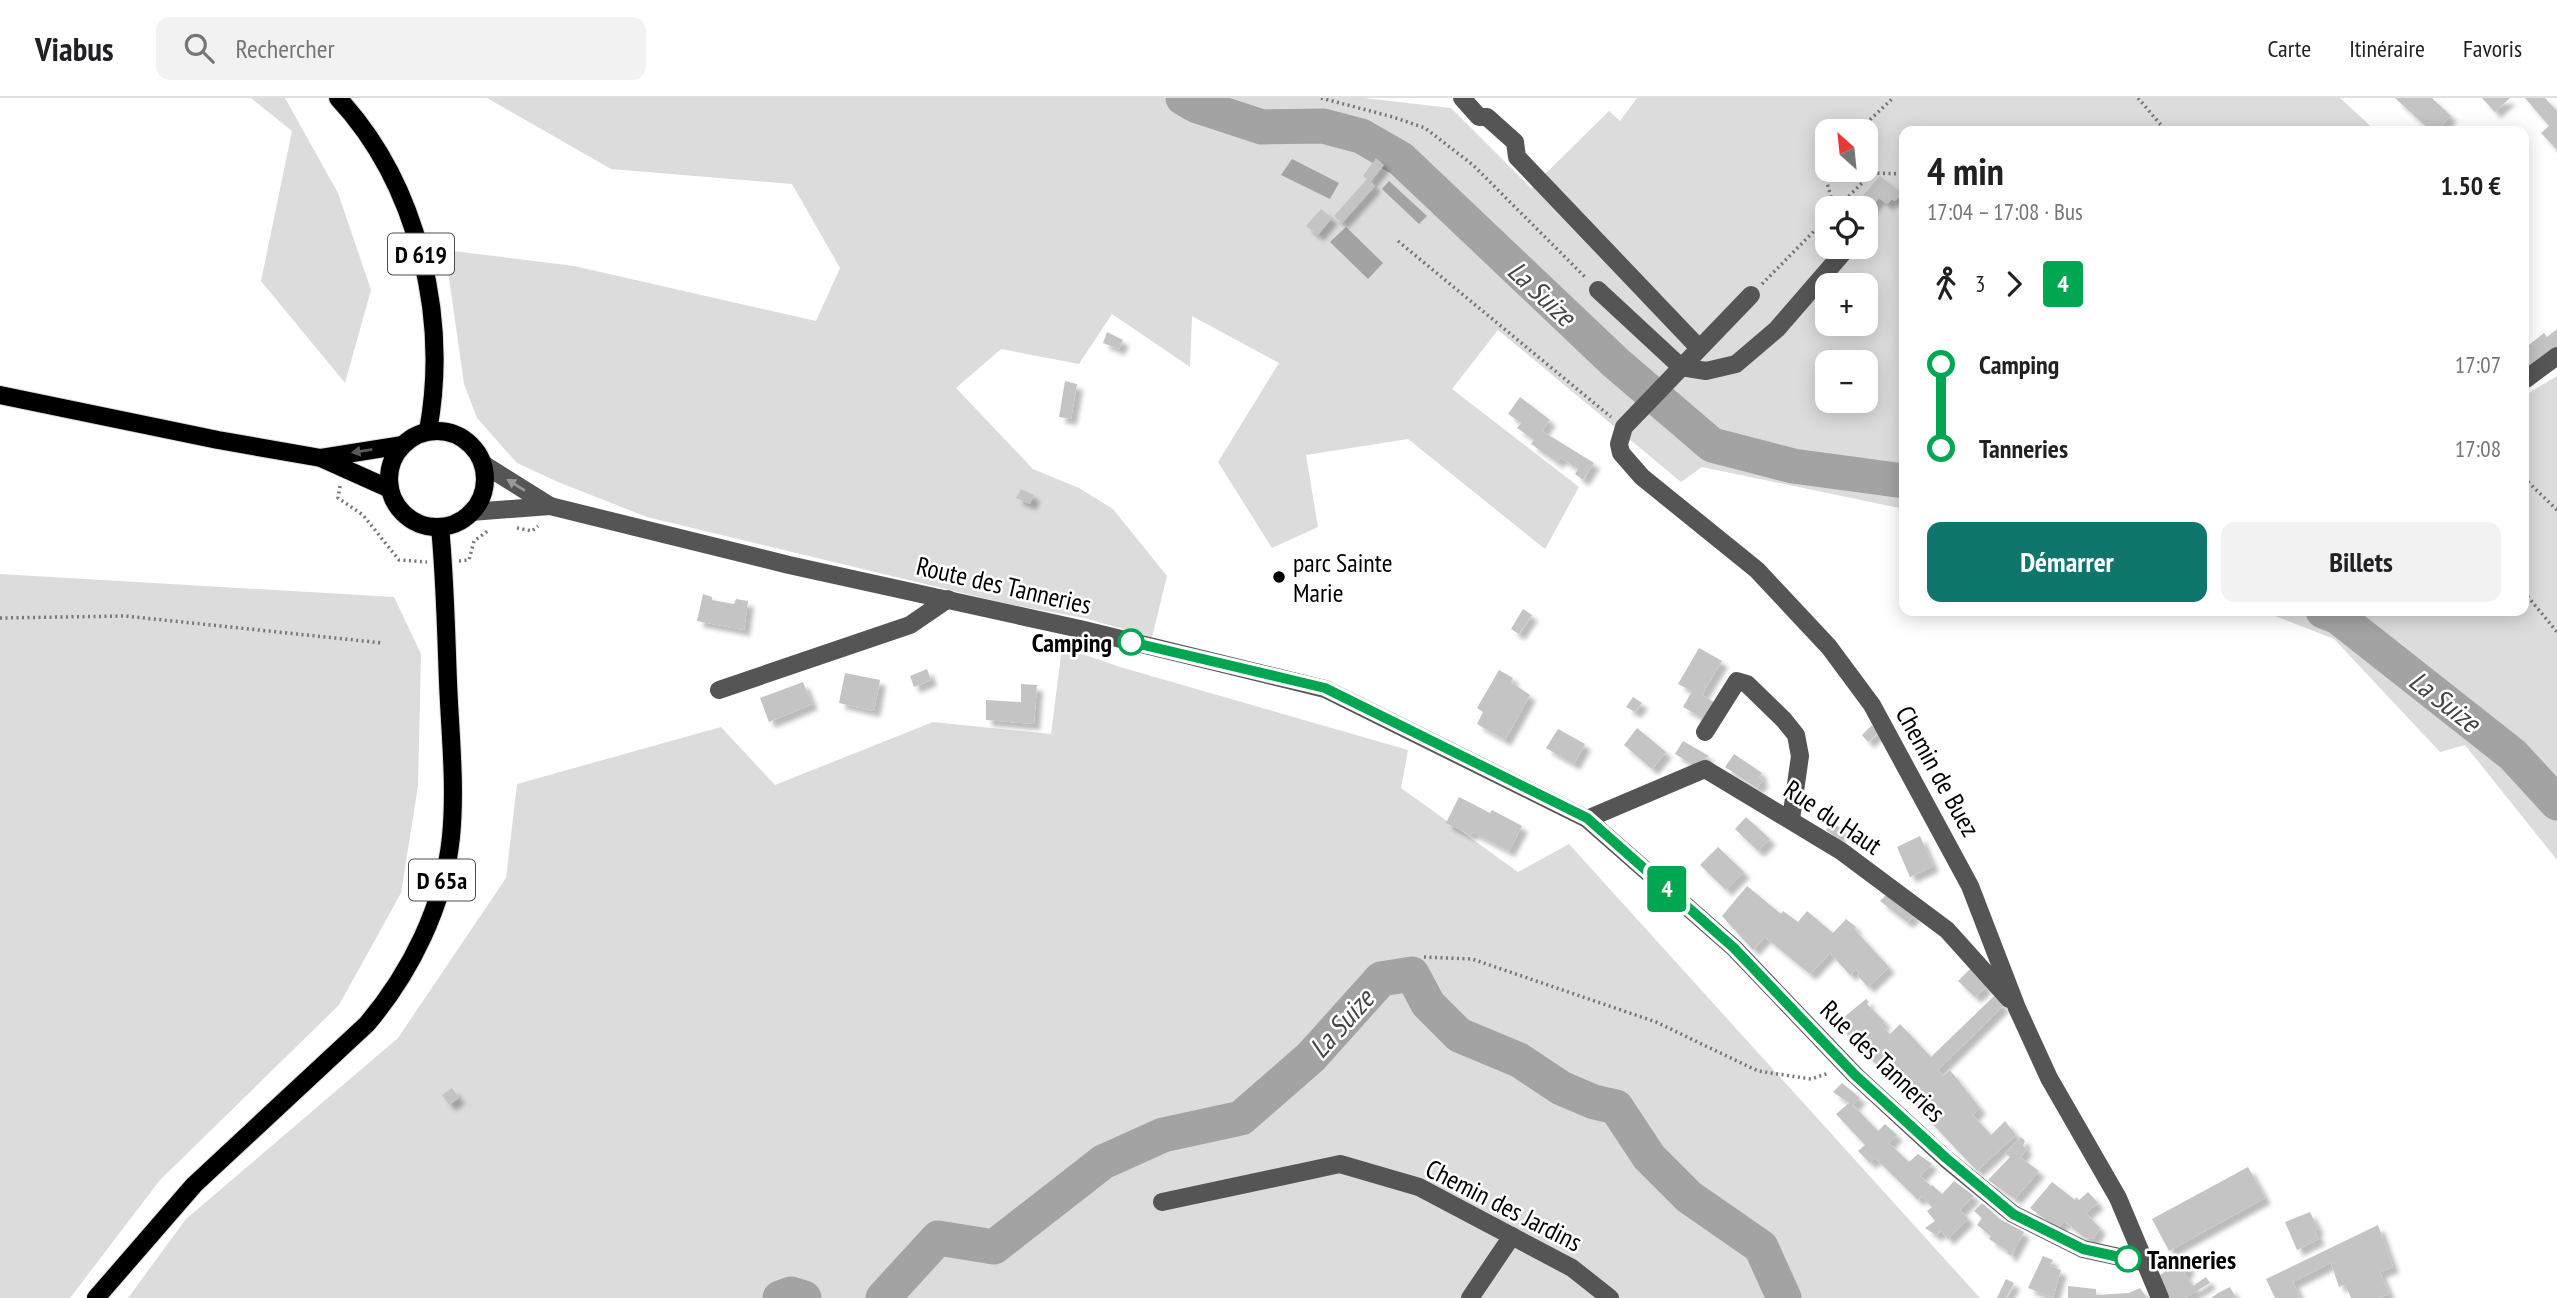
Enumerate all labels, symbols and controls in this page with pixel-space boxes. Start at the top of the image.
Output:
search box [156,17,646,80]
text: Viabus [35,27,114,70]
icon: search [180,29,218,67]
text: Rechercher [236,32,335,65]
text: Carte [2267,33,2311,64]
text: Itinéraire [2349,33,2425,64]
text: Favoris [2463,33,2522,64]
north arrow [1815,119,1878,182]
map controls [1815,119,1878,413]
text: 4 min [1927,146,2004,195]
text: 1.50 € [2440,169,2501,202]
button: locate [1815,196,1878,259]
text: 17:04 – 17:08 · Bus [1927,197,2083,226]
road number: D 619 [388,234,454,274]
water label: La Suize [1500,252,1586,335]
icon: walk [1927,265,1965,303]
icon: forward [1995,265,2033,303]
text: 4 [2057,268,2069,299]
text: 3 [1975,269,1985,298]
button: + [1815,273,1878,336]
text: Camping [1979,348,2059,381]
button: − [1815,350,1878,413]
text: 17:07 [2455,350,2501,379]
text: Tanneries [1979,432,2068,465]
text: 17:08 [2455,434,2501,463]
one-way arrow [351,446,373,457]
one-way arrow [507,479,526,492]
button: Démarrer [1927,522,2207,602]
button: Billets [2221,522,2501,602]
place label: parc Sainte Marie [1293,546,1392,609]
street label: Route des Tanneries [913,549,1095,621]
marker: parc Sainte Marie [1271,569,1287,585]
place label: Camping [1032,626,1112,659]
marker: Camping [1118,629,1144,655]
water label: La Suize [2402,662,2490,742]
street label: Chemin de Buez [1889,700,1987,842]
street label: Rue du Haut [1778,772,1888,862]
road number: D 65a [409,860,475,900]
line badge: 4 [1644,866,1690,912]
text: 4 [1661,873,1673,904]
water label: La Suize [1301,979,1383,1065]
street label: Rue des Tanneries [1814,993,1952,1129]
street label: Chemin des Jardins [1420,1152,1588,1258]
place label: Tanneries [2147,1243,2236,1276]
marker: Tanneries [2115,1246,2141,1272]

